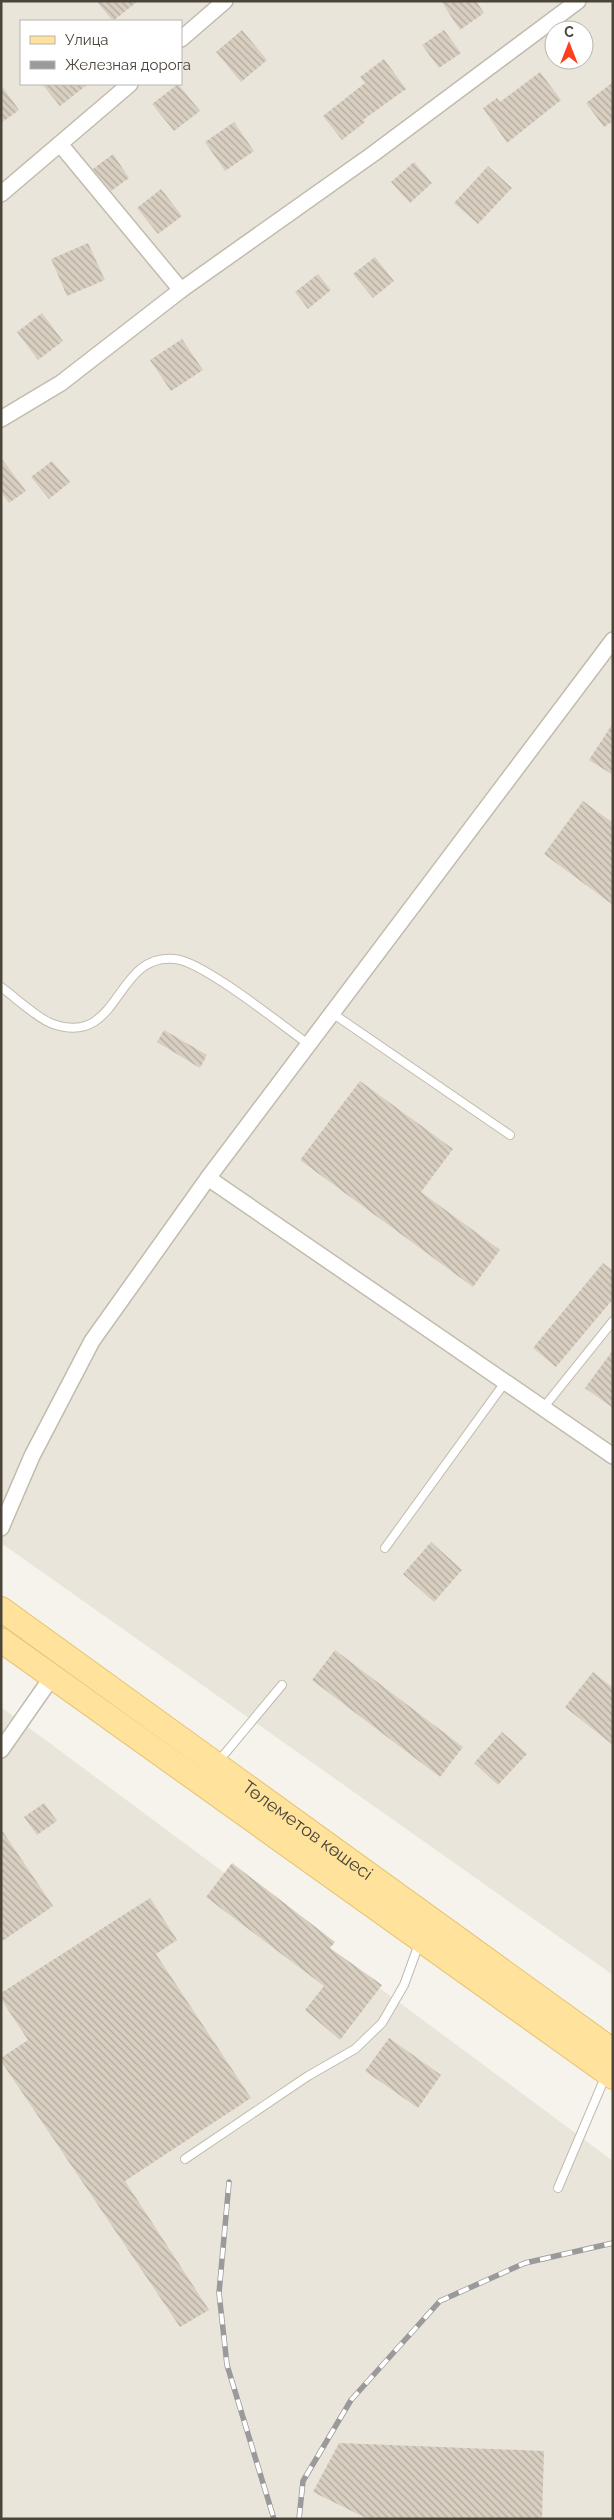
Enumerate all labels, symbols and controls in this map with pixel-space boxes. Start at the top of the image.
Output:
legend [20,20,182,85]
north arrow [544,20,594,70]
text: С [564,24,574,40]
text: Улица [65,31,109,49]
text: Железная дорога [65,56,191,74]
street label: Төлеметов көшесі [239,1776,377,1884]

